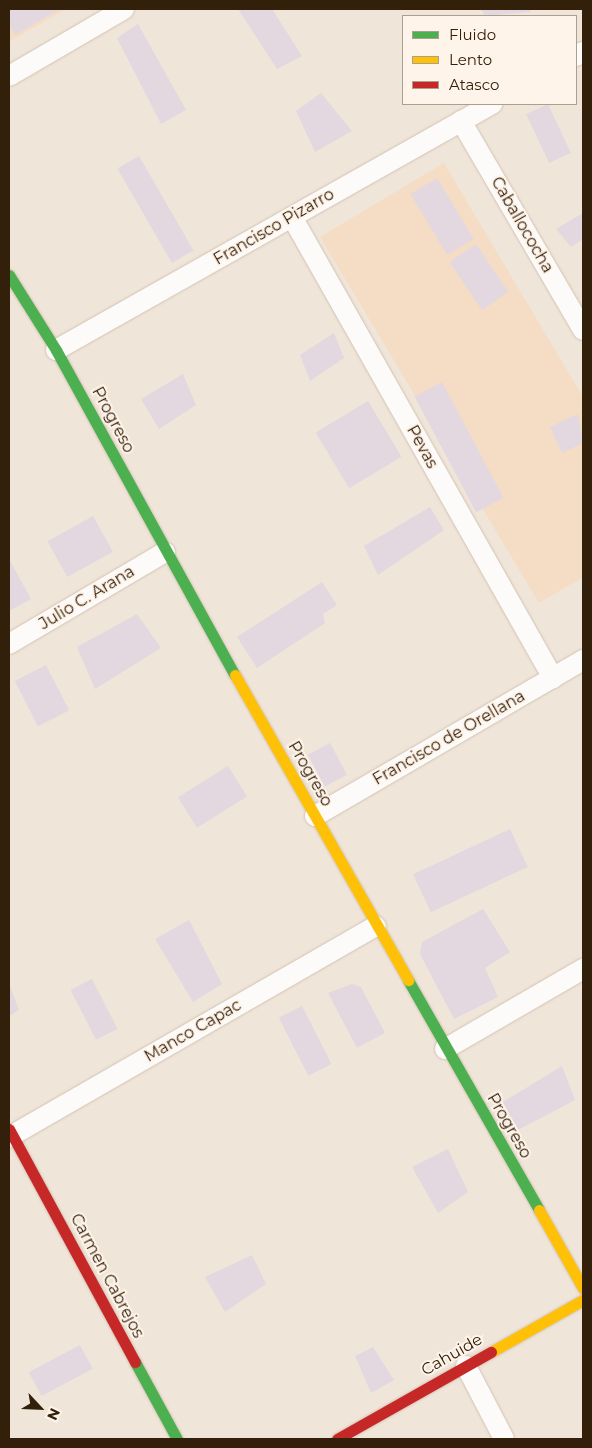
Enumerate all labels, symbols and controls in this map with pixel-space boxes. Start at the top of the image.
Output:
legend [402,15,577,105]
text: Fluido [449,25,496,44]
text: Lento [449,50,492,69]
text: Atasco [449,75,499,94]
street label: Caballococha [487,174,557,276]
street label: Francisco Pizarro [210,185,338,269]
street label: Progreso [88,384,138,456]
street label: Pevas [402,422,442,472]
street label: Julio C. Arana [36,562,138,634]
street label: Francisco de Orellana [370,687,528,789]
street label: Progreso [284,738,336,810]
street label: Manco Capac [141,996,245,1066]
street label: Progreso [483,1090,535,1162]
street label: Carmen Cabrejos [66,1211,148,1341]
street label: Cahuide [418,1330,486,1380]
north arrow [15,1383,65,1433]
text: N [43,1405,64,1423]

